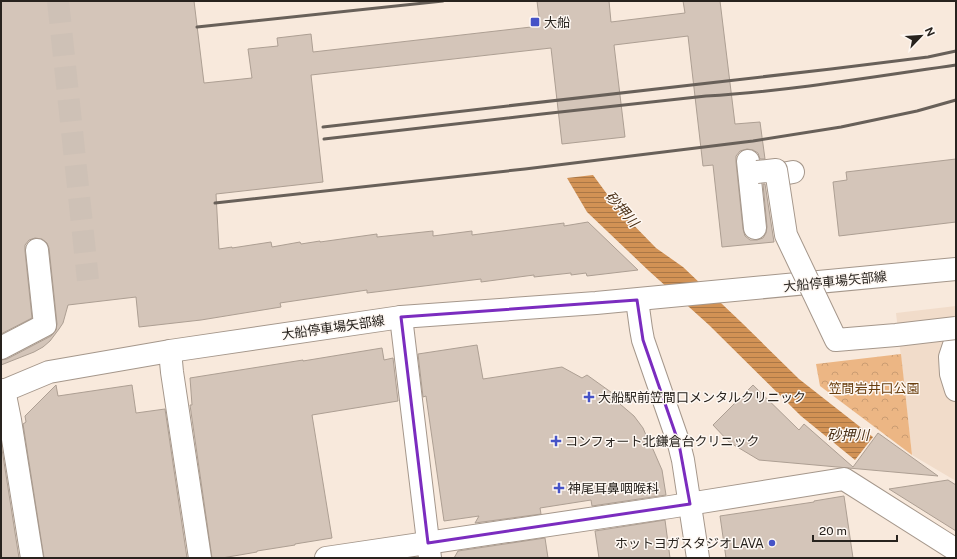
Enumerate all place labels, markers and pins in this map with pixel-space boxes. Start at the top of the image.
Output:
place label: 大船 [544,15,570,30]
marker: 大船 [529,16,541,28]
place label: 大船駅前笠間口メンタルクリニック [598,390,806,405]
marker: 大船駅前笠間口メンタルクリニック [583,391,595,403]
place label: コンフォート北鎌倉台クリニック [565,434,760,449]
marker: コンフォート北鎌倉台クリニック [550,435,562,447]
place label: 神尾耳鼻咽喉科 [568,481,659,496]
marker: 神尾耳鼻咽喉科 [553,482,565,494]
place label: ホットヨガスタジオLAVA [615,536,764,551]
marker: ホットヨガスタジオLAVA [767,538,777,548]

